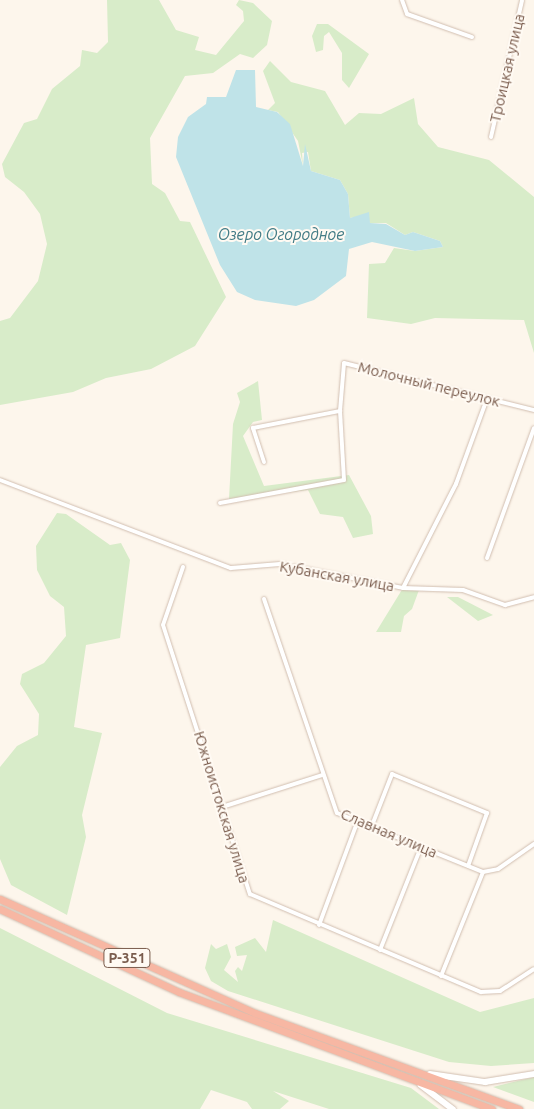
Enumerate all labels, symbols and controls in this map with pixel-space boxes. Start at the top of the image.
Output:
street label: Троицкая улица [486,12,528,124]
water label: Озеро Огородное [218,224,344,244]
street label: Молочный переулок [356,358,502,410]
street label: Кубанская улица [278,557,396,595]
street label: Южноистокская улица [190,729,254,885]
street label: Славная улица [338,805,440,861]
road number: Р-351 [103,946,151,970]

